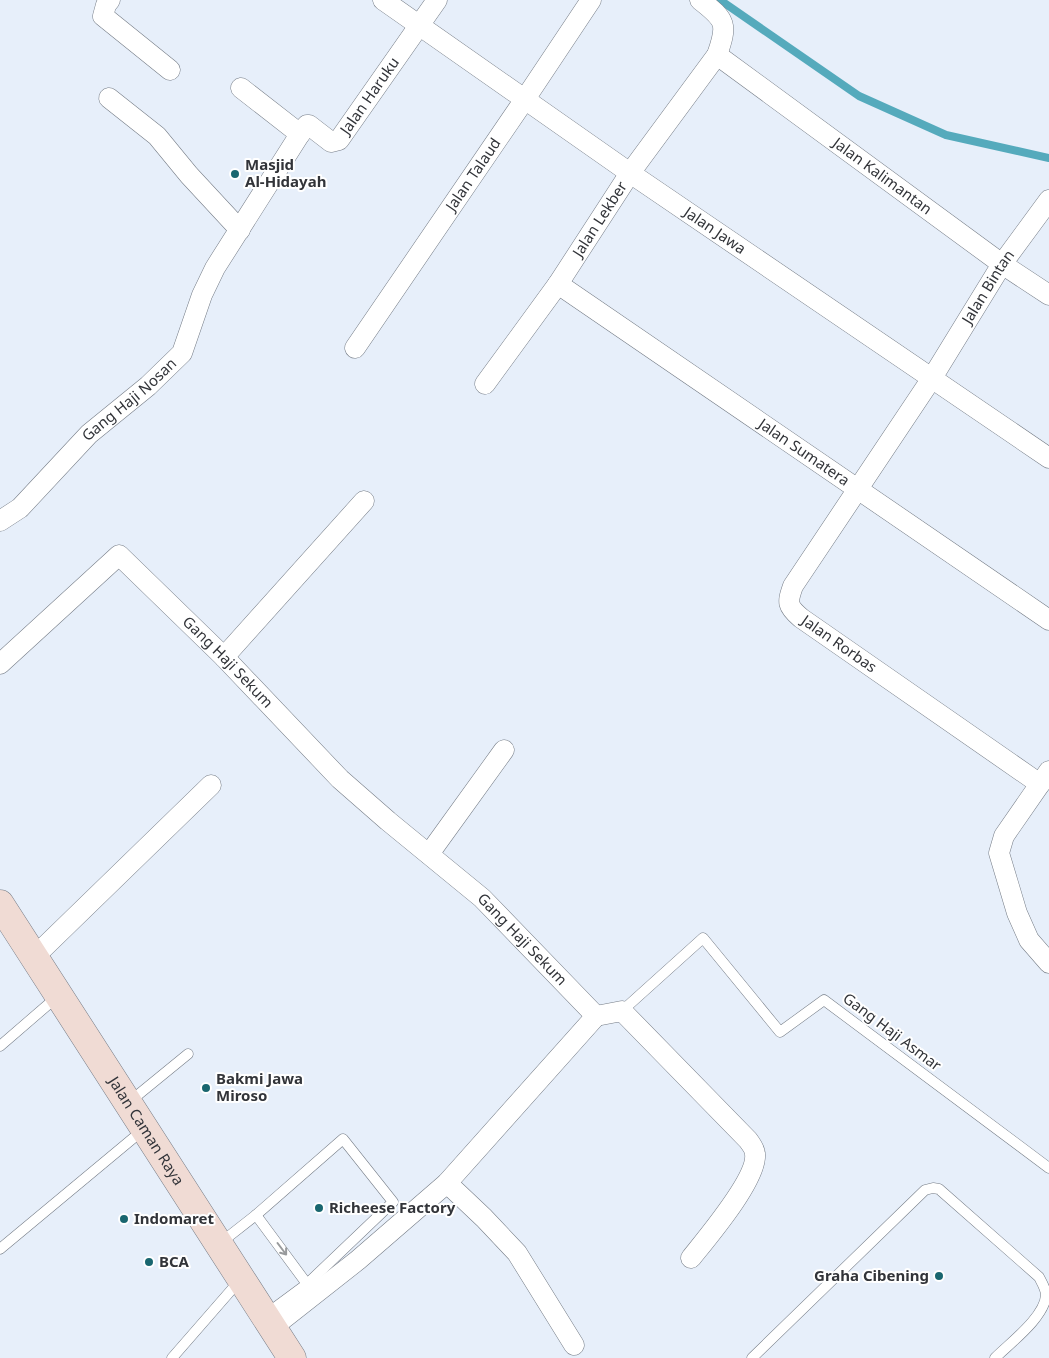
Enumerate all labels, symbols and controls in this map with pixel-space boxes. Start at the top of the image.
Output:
street label: Jalan Haruku [334,53,403,140]
street label: Jalan Kalimantan [828,131,937,218]
street label: Jalan Talaud [439,134,505,216]
place label: Masjid Al-Hidayah [245,154,326,191]
marker: Masjid Al-Hidayah [229,168,241,180]
street label: Jalan Lekber [566,177,631,262]
street label: Jalan Jawa [679,200,750,258]
street label: Jalan Bintan [956,245,1018,329]
street label: Gang Haji Nosan [77,353,180,445]
street label: Jalan Sumatera [753,412,854,490]
street label: Jalan Rorbas [796,609,881,676]
street label: Gang Haji Sekum [179,611,278,712]
street label: Gang Haji Sekum [474,888,572,989]
street label: Gang Haji Asmar [839,988,946,1075]
place label: Bakmi Jawa Miroso [216,1068,303,1105]
street label: Jalan Caman Raya [103,1071,189,1189]
marker: Bakmi Jawa Miroso [200,1082,212,1094]
place label: Richeese Factory [329,1197,456,1217]
marker: Richeese Factory [313,1202,325,1214]
place label: Indomaret [134,1208,214,1228]
marker: Indomaret [118,1213,130,1225]
one-way arrow [276,1242,287,1255]
place label: BCA [159,1251,190,1271]
marker: BCA [143,1256,155,1268]
place label: Graha Cibening [814,1265,929,1285]
marker: Graha Cibening [933,1270,945,1282]

